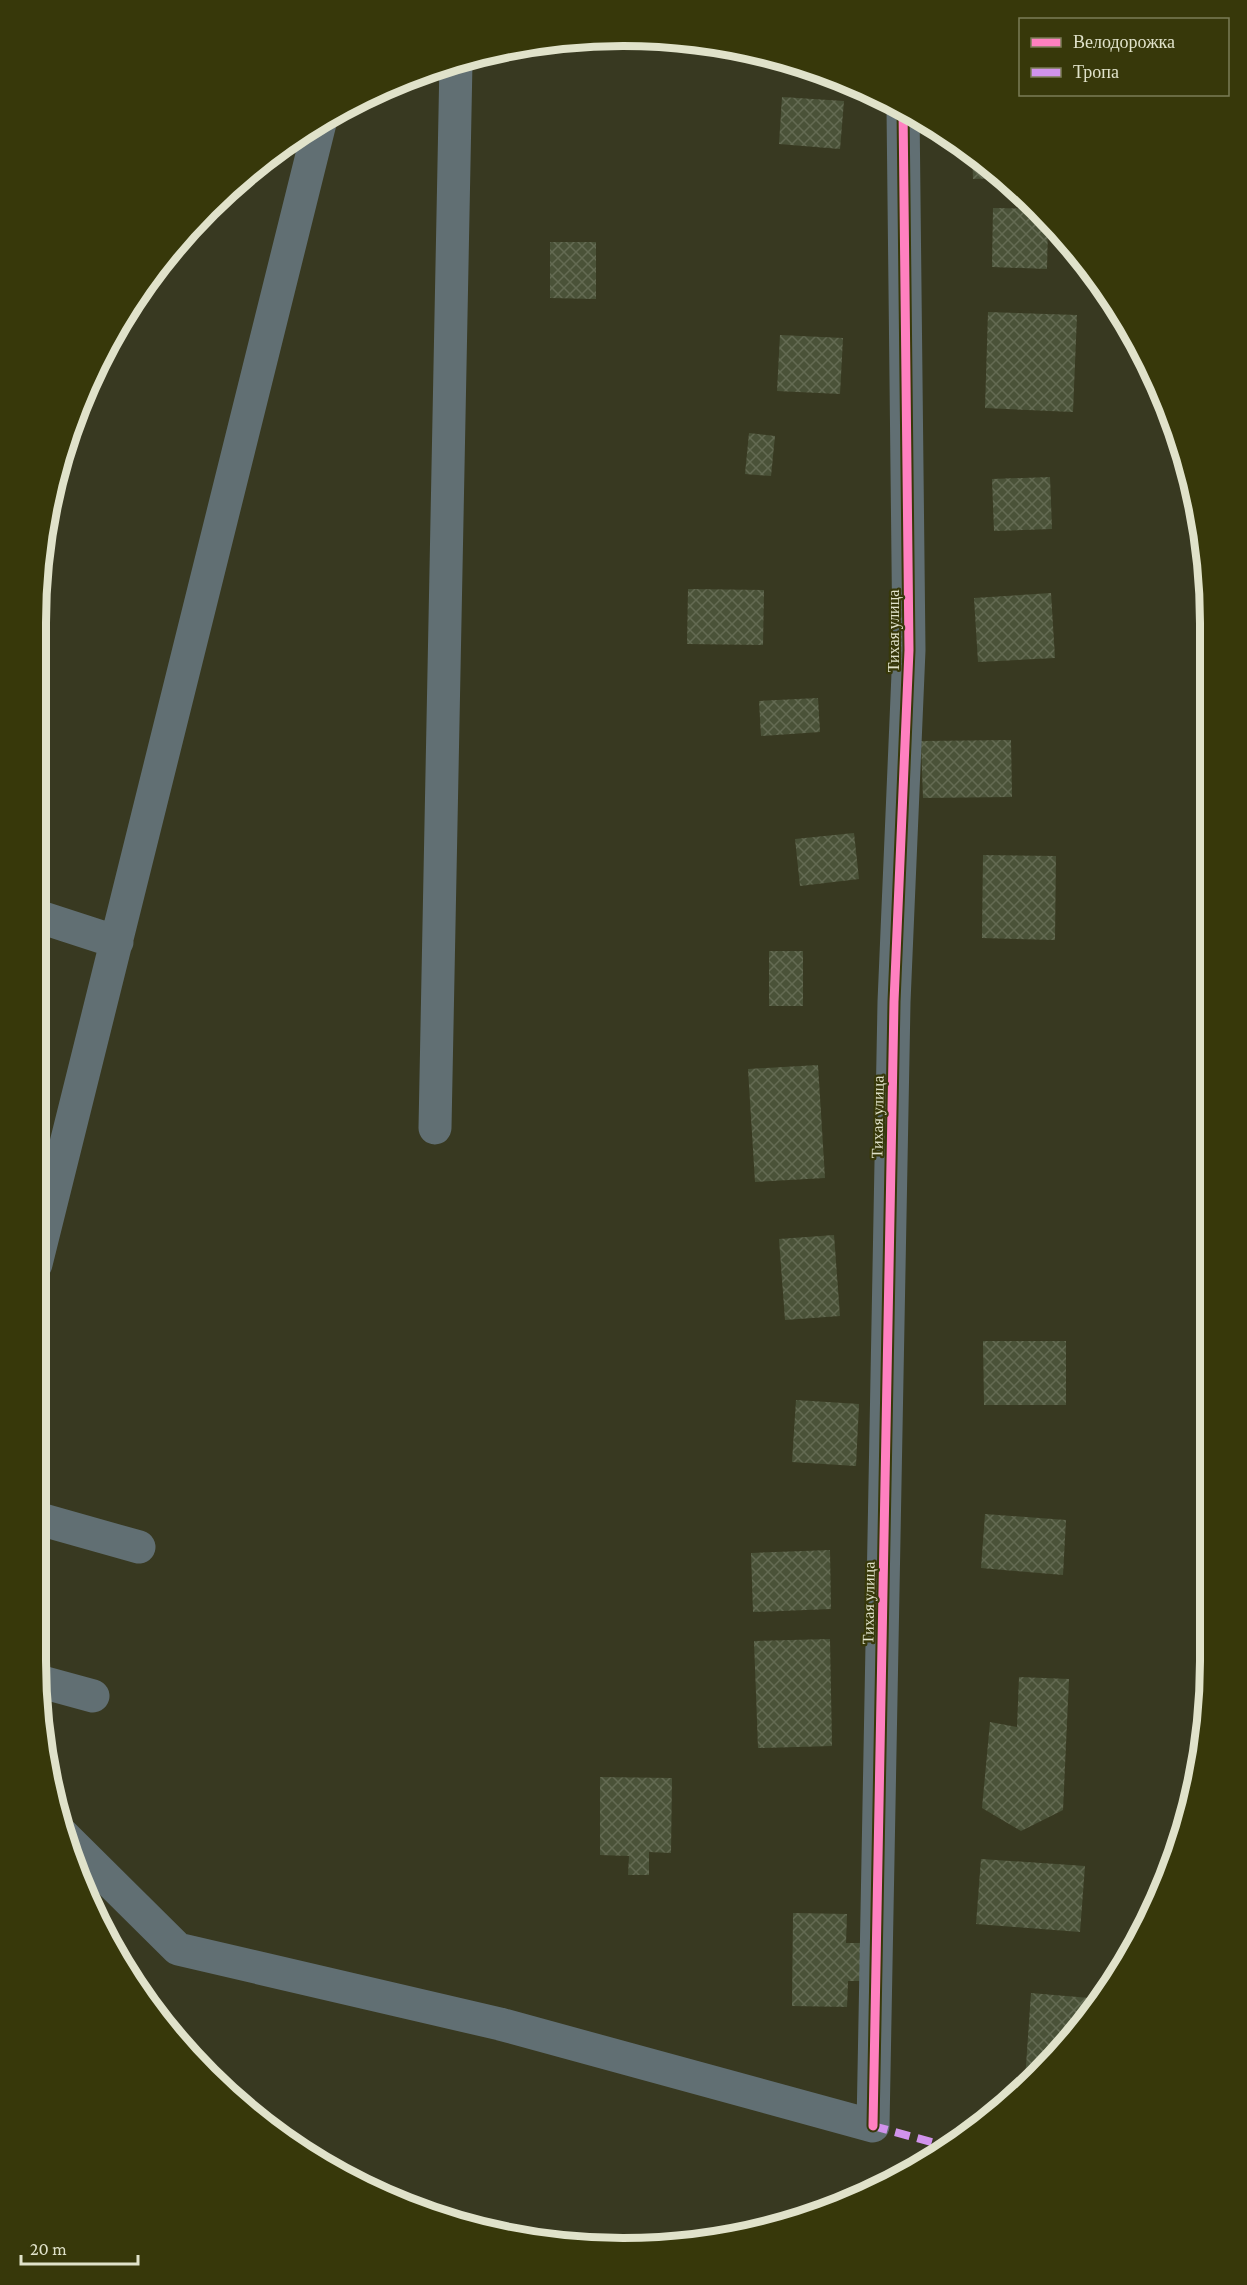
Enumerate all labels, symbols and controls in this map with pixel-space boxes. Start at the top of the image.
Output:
legend [1019,18,1229,96]
text: Велодорожка [1073,32,1175,52]
text: Тропа [1073,62,1119,82]
street label: Тихая улица [885,590,903,672]
street label: Тихая улица [868,1076,888,1159]
street label: Тихая улица [859,1562,879,1645]
scale bar [21,2228,138,2266]
text: 20 m [30,2239,67,2259]

